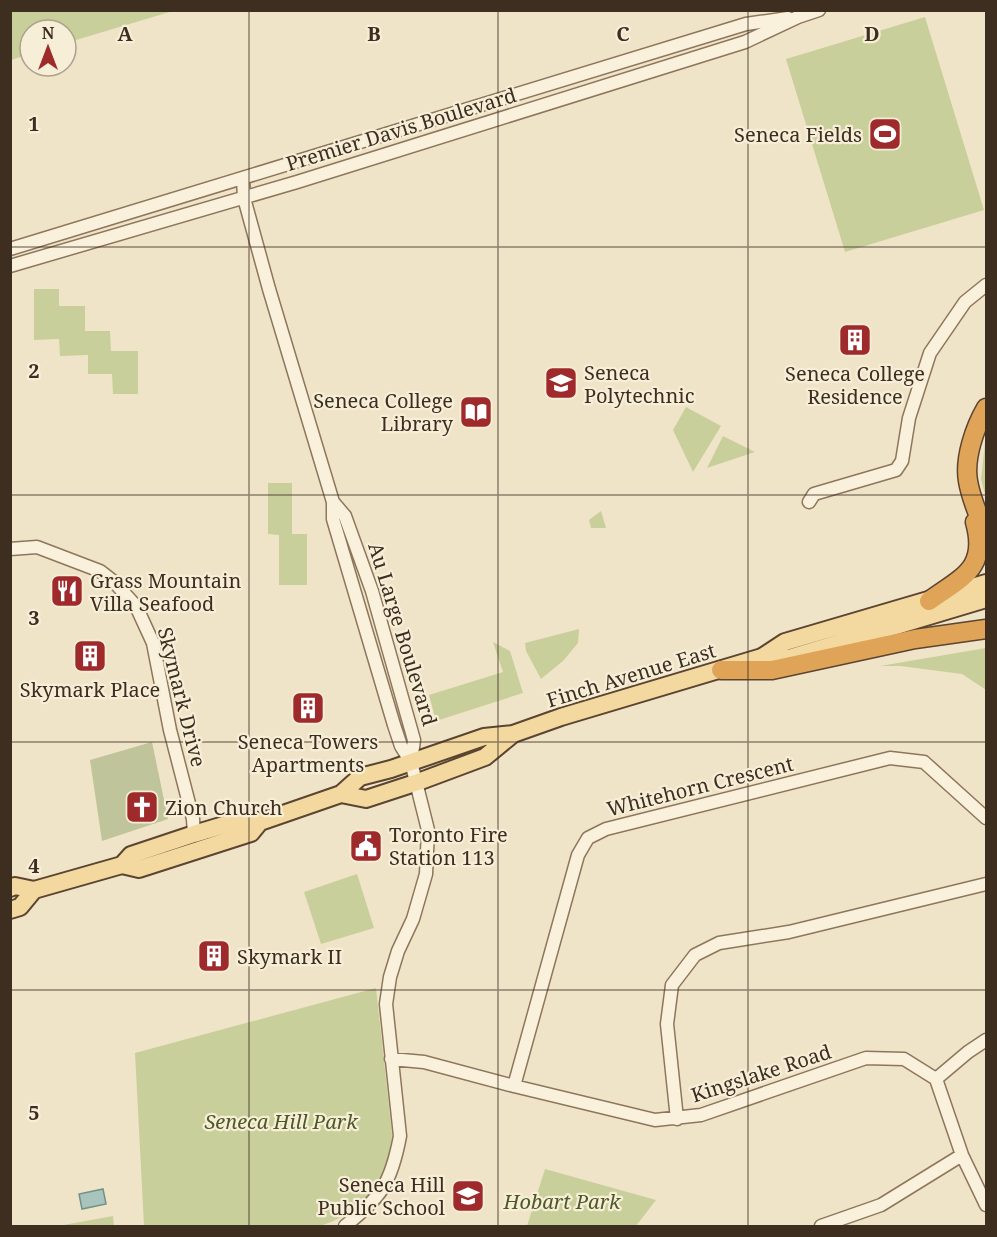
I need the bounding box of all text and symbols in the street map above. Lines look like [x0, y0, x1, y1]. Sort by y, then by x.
north arrow [18, 18, 78, 78]
text: A [117, 20, 133, 47]
text: B [367, 20, 381, 47]
text: C [616, 20, 630, 47]
text: D [864, 20, 880, 47]
text: N [42, 22, 55, 44]
street label: Premier Davis Boulevard [282, 81, 520, 177]
text: 1 [28, 110, 40, 137]
sports icon: Seneca Fields [867, 116, 903, 152]
place label: Seneca Fields [734, 121, 862, 148]
building icon: Seneca College Residence [837, 322, 873, 358]
text: 2 [28, 357, 40, 384]
place label: Seneca Polytechnic [584, 359, 695, 409]
place label: Seneca College Residence [785, 360, 925, 410]
school or university icon: Seneca Polytechnic [543, 365, 579, 401]
place label: Seneca College Library [313, 387, 454, 437]
library icon: Seneca College Library [458, 394, 494, 430]
street label: Au Large Boulevard [362, 539, 444, 729]
place label: Grass Mountain Villa Seafood [90, 567, 241, 617]
restaurant icon: Grass Mountain Villa Seafood [49, 573, 85, 609]
text: 3 [28, 604, 40, 631]
street label: Skymark Drive [152, 624, 212, 770]
street label: Finch Avenue East [543, 636, 719, 714]
building icon: Skymark Place [72, 638, 108, 674]
place label: Skymark Place [20, 676, 160, 703]
building icon: Seneca Towers Apartments [290, 690, 326, 726]
place label: Seneca Towers Apartments [238, 728, 378, 778]
street label: Whitehorn Crescent [604, 750, 796, 822]
church icon: Zion Church [124, 789, 160, 825]
place label: Zion Church [165, 794, 283, 821]
place label: Toronto Fire Station 113 [389, 821, 508, 871]
public building icon: Toronto Fire Station 113 [348, 828, 384, 864]
text: 4 [28, 852, 40, 879]
building icon: Skymark II [196, 938, 232, 974]
place label: Skymark II [237, 943, 342, 970]
street label: Kingslake Road [687, 1038, 835, 1108]
text: 5 [28, 1099, 40, 1126]
park label: Seneca Hill Park [204, 1108, 358, 1135]
place label: Seneca Hill Public School [318, 1171, 445, 1221]
school or university icon: Seneca Hill Public School [450, 1178, 486, 1214]
park label: Hobart Park [503, 1188, 621, 1215]

